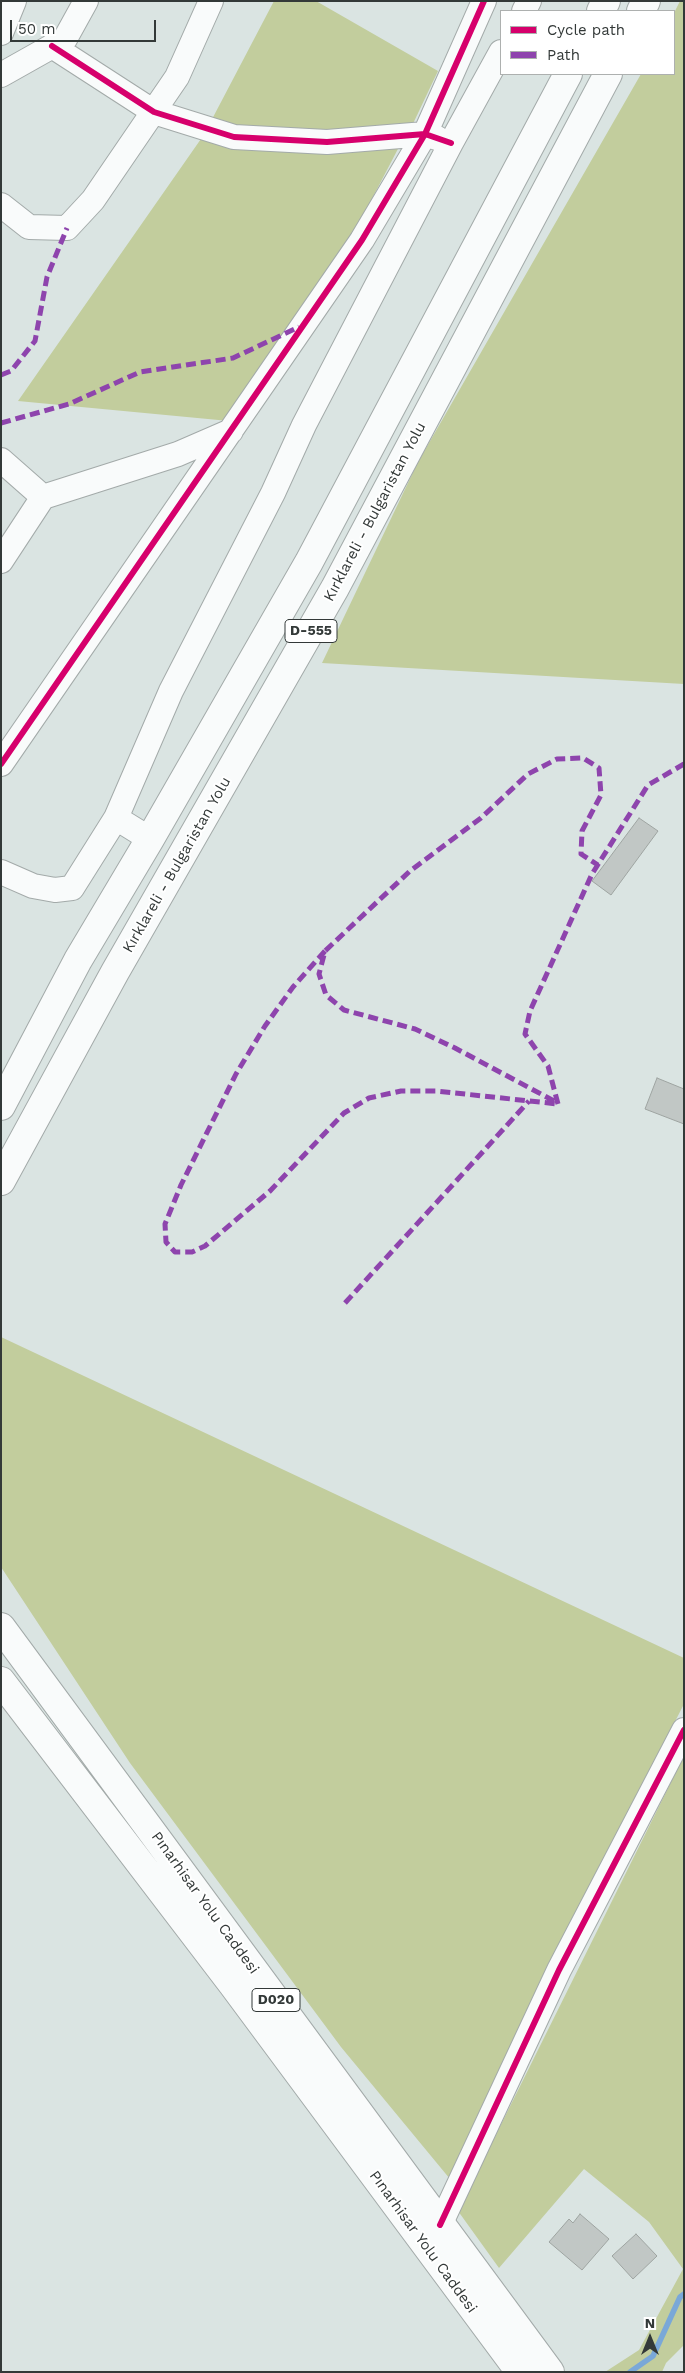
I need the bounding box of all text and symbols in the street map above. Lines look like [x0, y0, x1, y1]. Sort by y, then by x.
scale bar [12, 10, 159, 42]
legend [500, 10, 675, 75]
text: 50 m [18, 20, 55, 38]
text: Cycle path [547, 21, 625, 39]
text: Path [547, 46, 580, 64]
street label: Kırklareli - Bulgaristan Yolu [320, 419, 430, 605]
road number: D-555 [285, 620, 337, 642]
street label: Kırklareli - Bulgaristan Yolu [119, 774, 235, 956]
street label: Pınarhisar Yolu Caddesi [147, 1828, 263, 1978]
road number: D020 [252, 1988, 300, 2012]
street label: Pınarhisar Yolu Caddesi [365, 2167, 481, 2317]
north arrow [625, 2313, 675, 2363]
text: N [645, 2315, 655, 2331]

